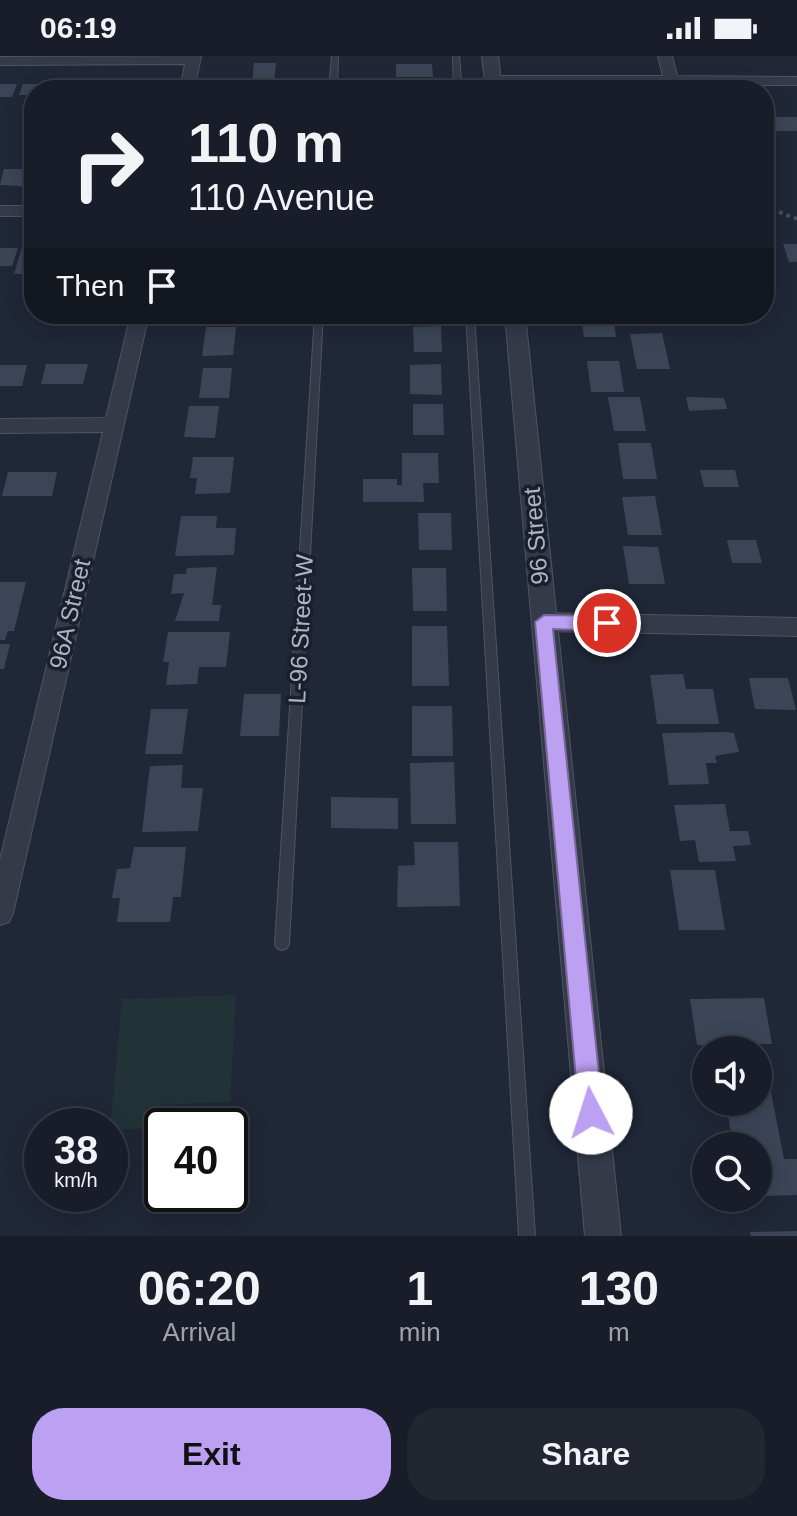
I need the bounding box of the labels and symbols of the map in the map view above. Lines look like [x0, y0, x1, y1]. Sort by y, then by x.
street label: 96 Street [518, 486, 553, 586]
street label: L-96 Street-W [283, 553, 318, 704]
street label: 96A Street [44, 556, 95, 672]
pin [573, 589, 641, 657]
position arrow [549, 1071, 633, 1155]
speed limit sign: 40 [144, 1108, 248, 1212]

